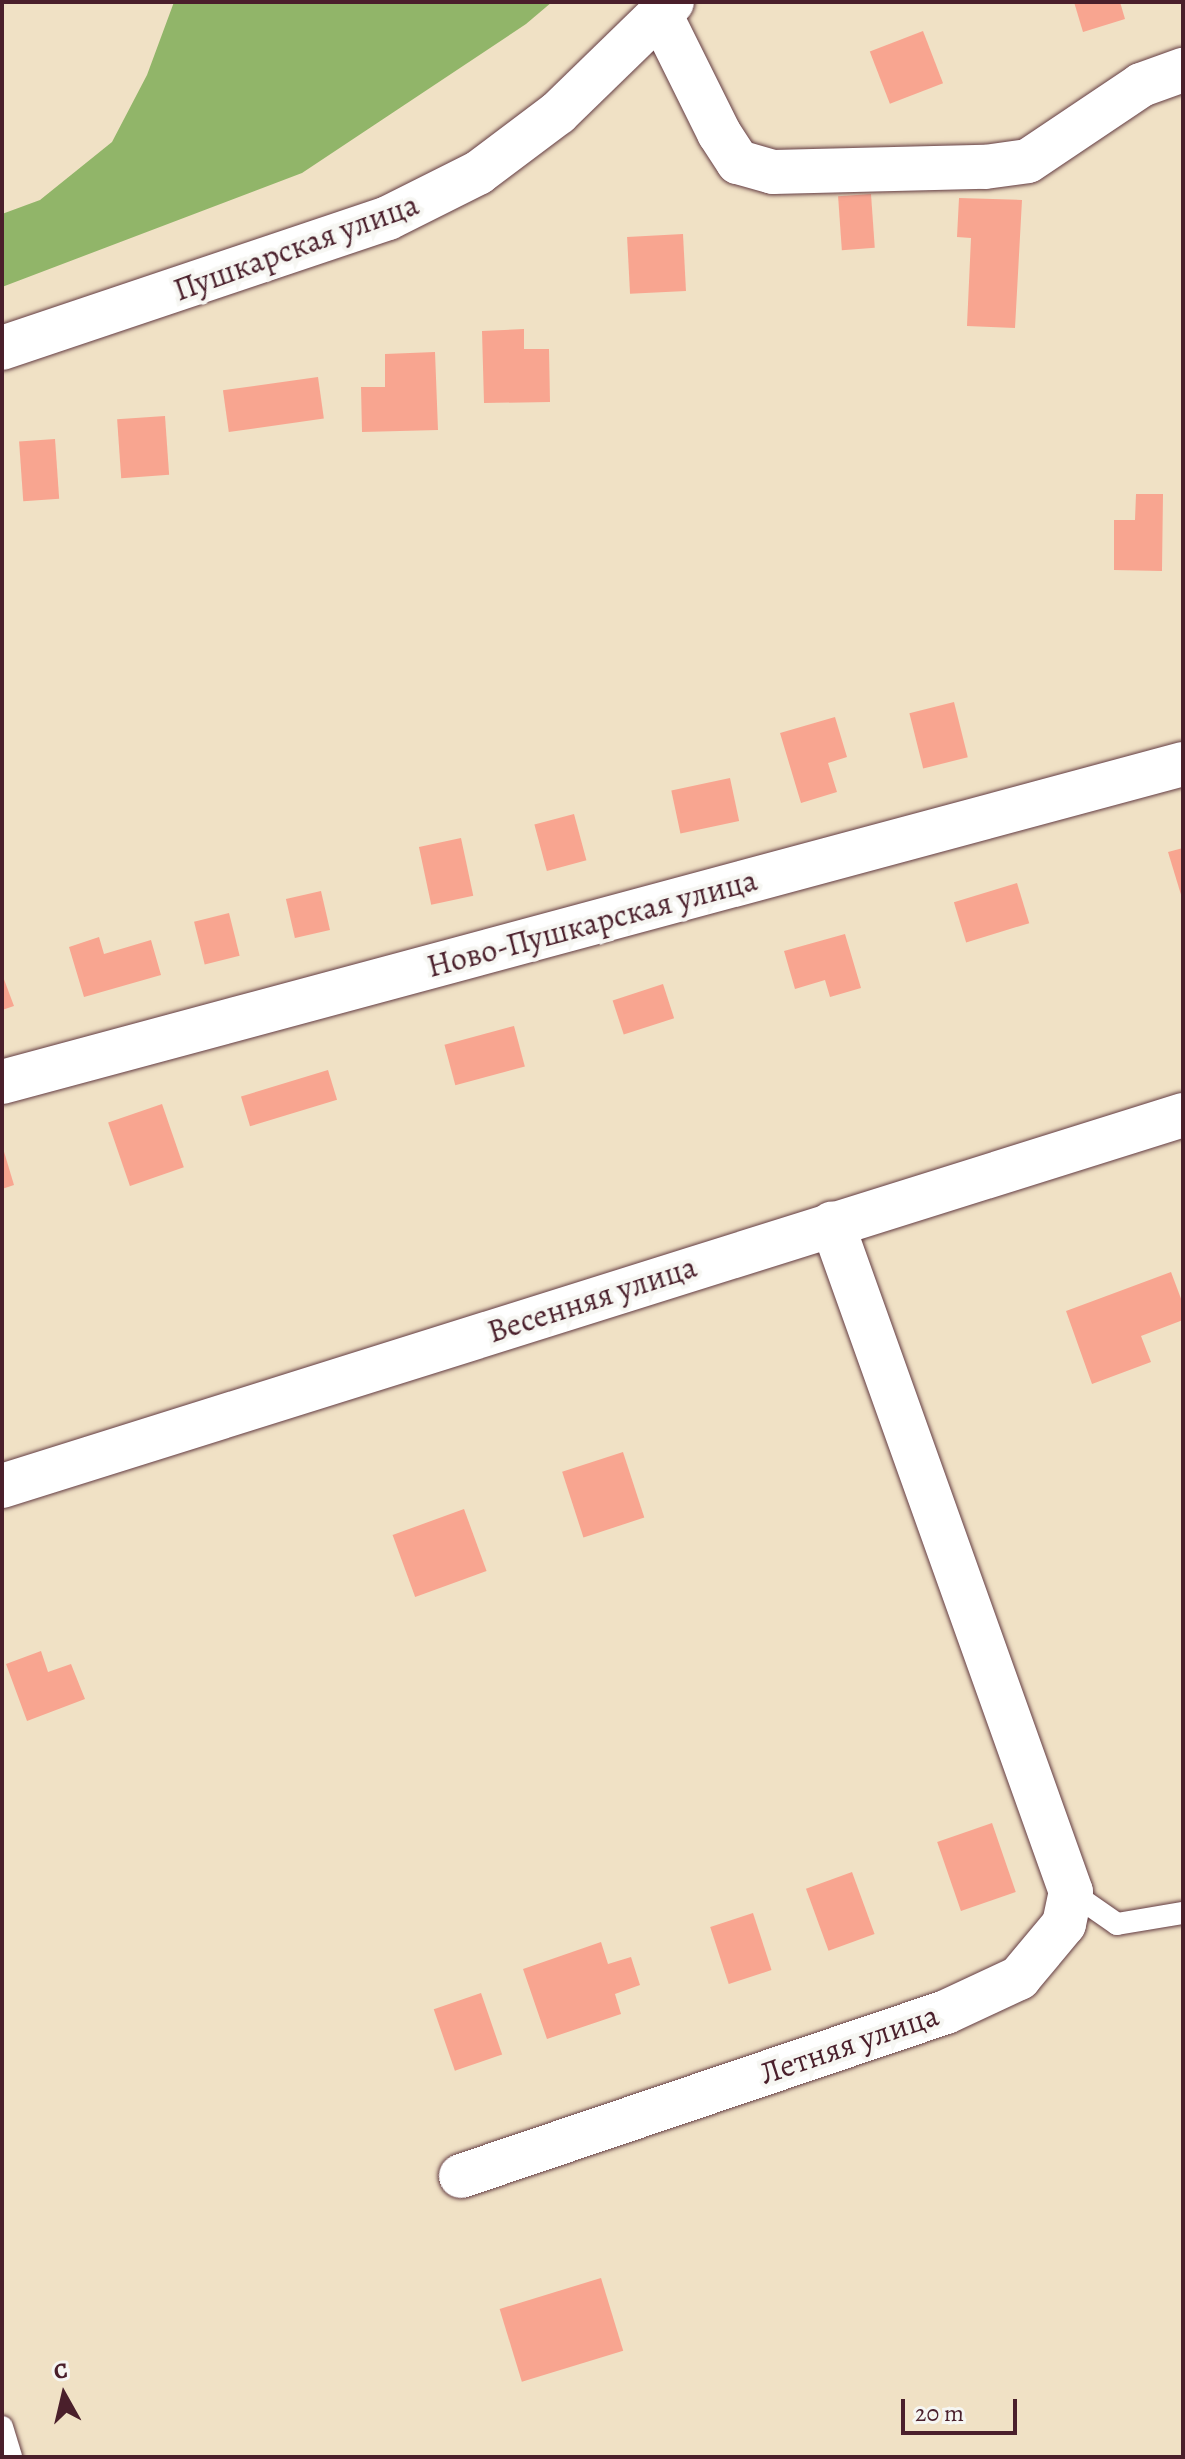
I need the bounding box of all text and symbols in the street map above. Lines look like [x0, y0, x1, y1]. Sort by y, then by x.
street label: Пушкарская улица [168, 185, 424, 309]
street label: Ново-Пушкарская улица [423, 860, 761, 986]
street label: Весенняя улица [483, 1247, 701, 1351]
street label: Летняя улица [755, 1995, 943, 2093]
north arrow [24, 2355, 104, 2435]
text: С [52, 2355, 69, 2387]
scale bar [905, 2383, 1021, 2433]
text: 20 m [915, 2397, 964, 2429]

